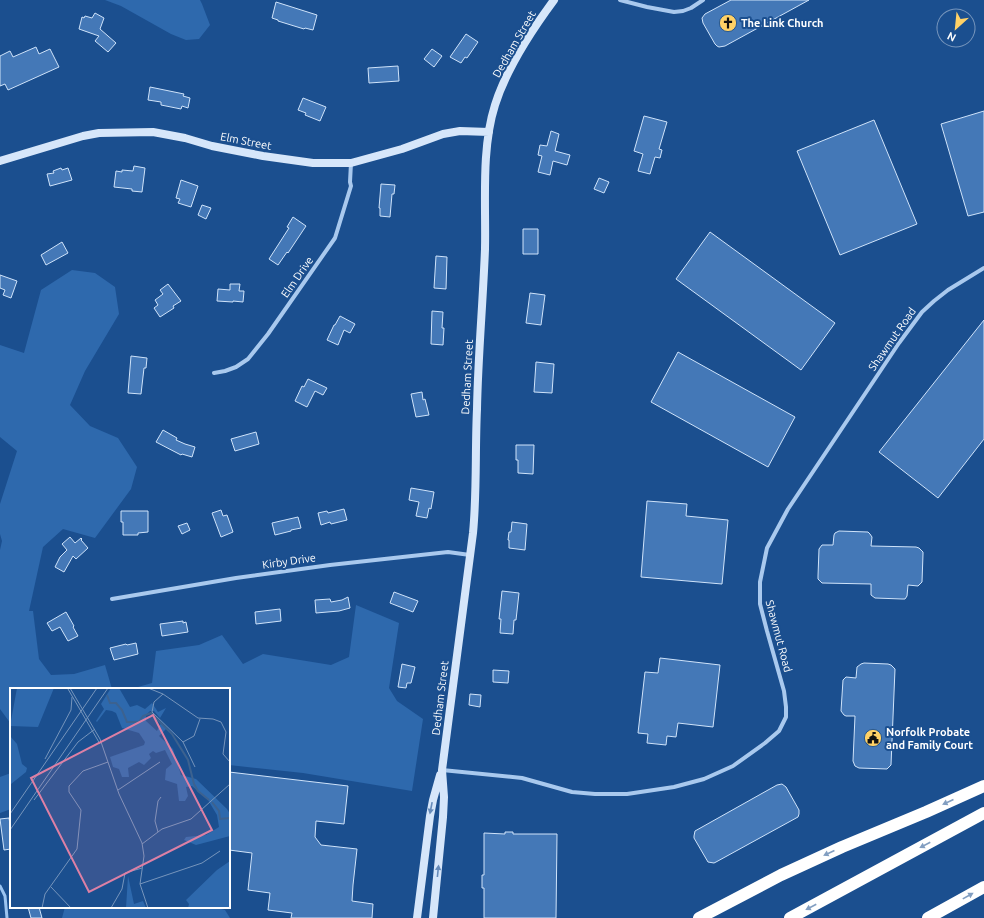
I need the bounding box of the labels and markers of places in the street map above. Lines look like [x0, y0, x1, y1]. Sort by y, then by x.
church icon: The Link Church [718, 13, 738, 33]
place label: The Link Church [741, 17, 823, 29]
place label: Norfolk Probate and Family Court [886, 726, 973, 751]
public building icon: Norfolk Probate and Family Court [863, 728, 883, 748]

